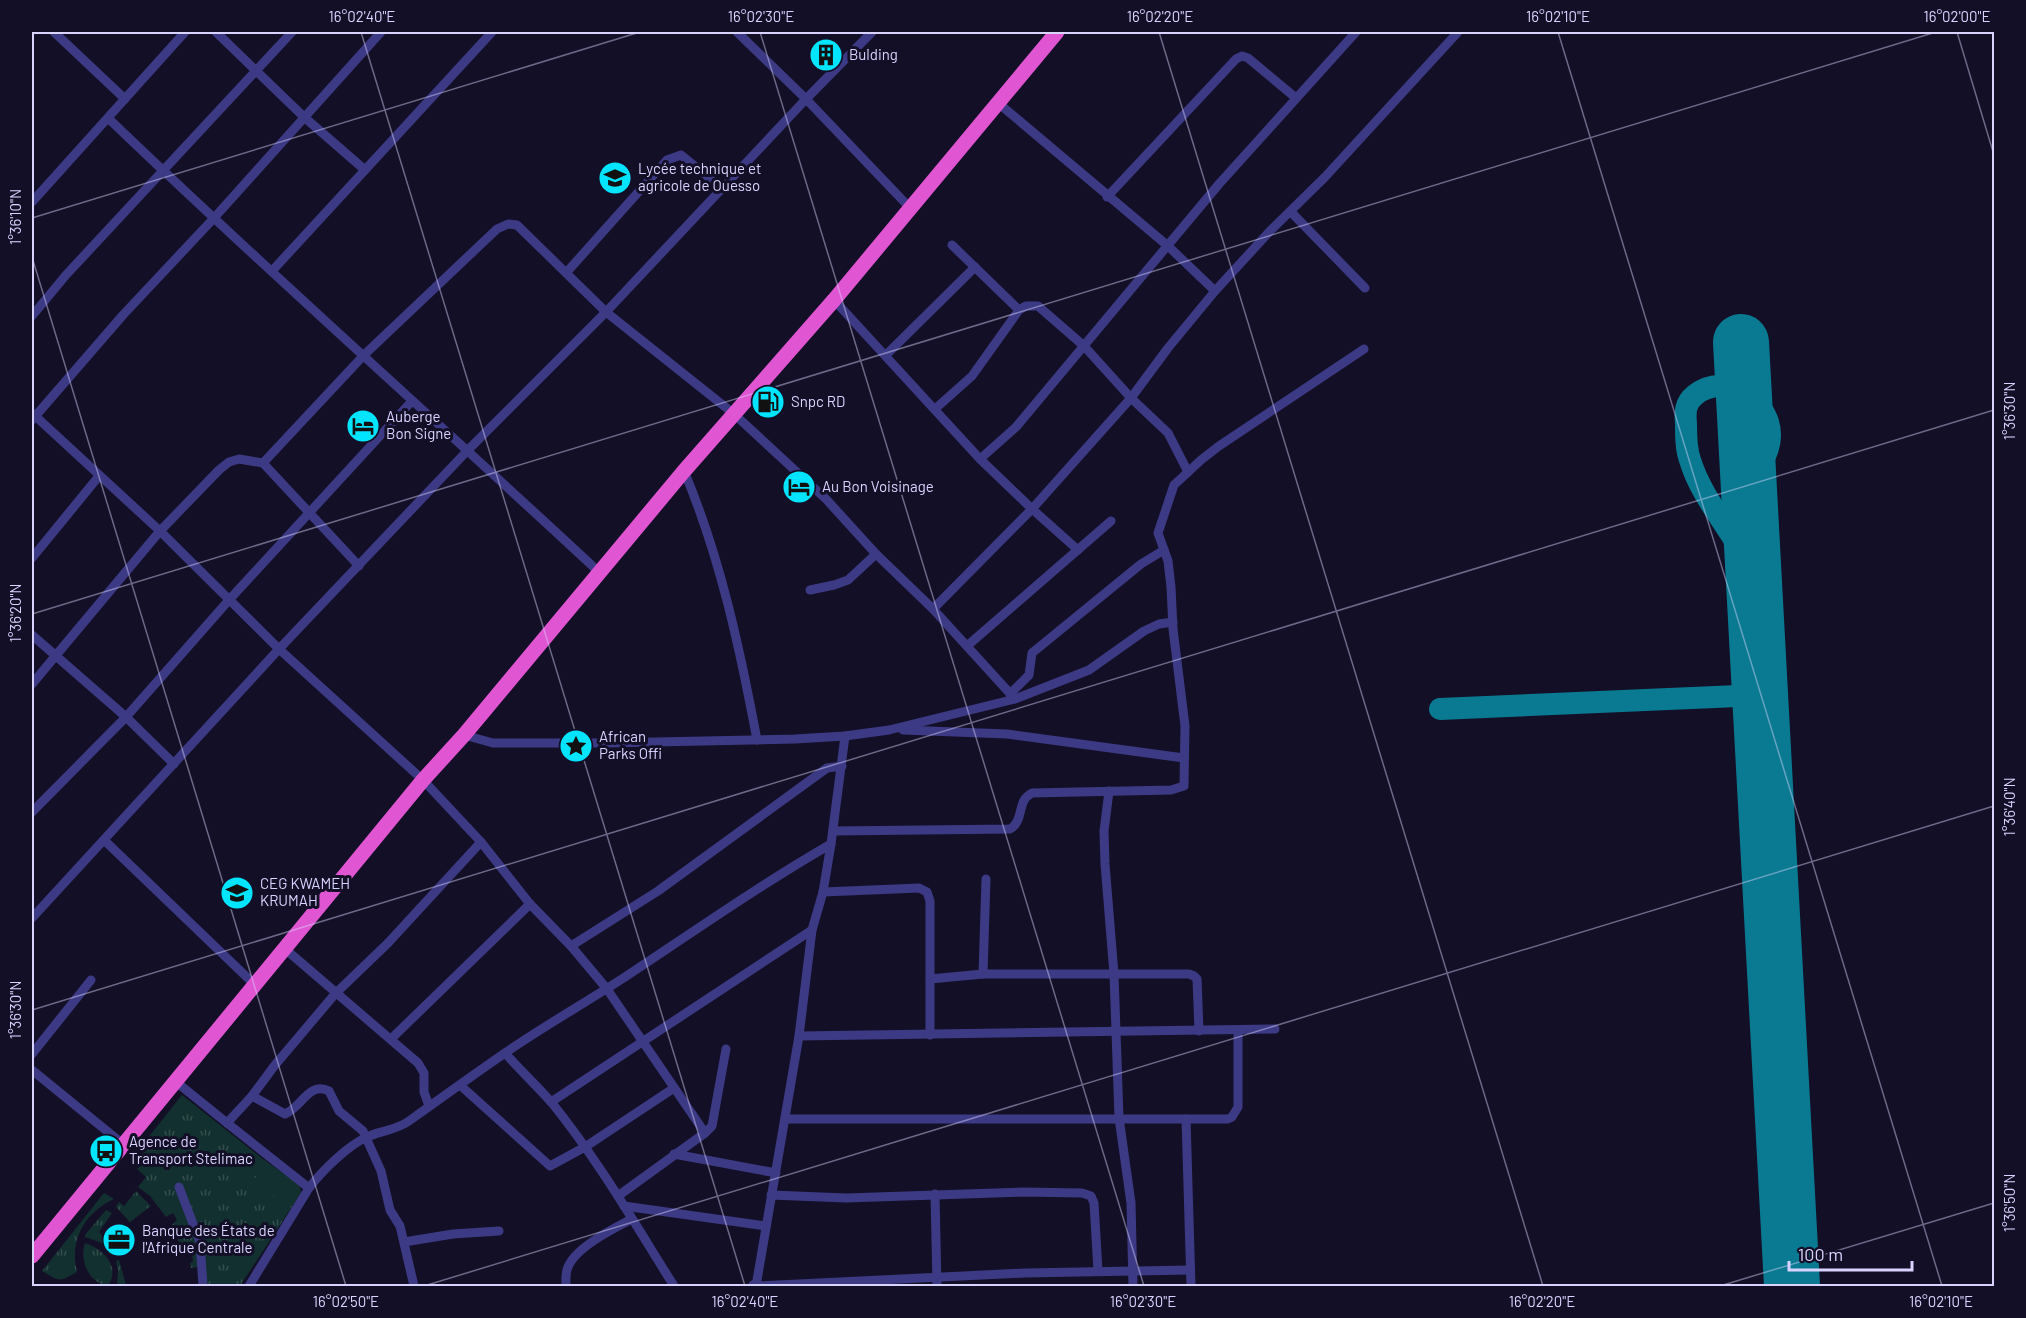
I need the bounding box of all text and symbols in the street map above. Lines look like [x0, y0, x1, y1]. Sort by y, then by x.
text: 16°02'40"E [329, 7, 395, 25]
text: 16°02'30"E [728, 7, 794, 25]
text: 16°02'20"E [1127, 7, 1193, 25]
text: 16°02'10"E [1526, 7, 1590, 25]
text: 16°02'00"E [1923, 7, 1991, 25]
building icon: Bulding [808, 37, 844, 73]
place label: Bulding [849, 45, 898, 63]
place label: Lycée technique et agricole de Ouesso [638, 159, 761, 194]
school or university icon: Lycée technique et agricole de Ouesso [597, 160, 633, 196]
text: 1°36'10"N [6, 189, 24, 245]
text: 1°36'30"N [2000, 382, 2018, 440]
fuel station icon: Snpc RD [750, 384, 786, 420]
place label: Snpc RD [791, 392, 845, 410]
place label: Auberge Bon Signe [386, 407, 451, 442]
hotel icon: Auberge Bon Signe [345, 408, 381, 444]
hotel icon: Au Bon Voisinage [781, 469, 817, 505]
place label: Au Bon Voisinage [822, 477, 934, 495]
text: 1°36'20"N [6, 584, 24, 643]
place label: African Parks Offi [599, 727, 662, 762]
place icon: African Parks Offi [558, 728, 594, 764]
text: 1°36'40"N [2000, 777, 2018, 837]
place label: CEG KWAMEH KRUMAH [260, 874, 350, 909]
school or university icon: CEG KWAMEH KRUMAH [219, 875, 255, 911]
text: 1°36'30"N [6, 981, 24, 1039]
place label: Agence de Transport Stelimac [129, 1132, 253, 1167]
bus stop icon: Agence de Transport Stelimac [88, 1133, 124, 1169]
text: 1°36'50"N [2000, 1174, 2018, 1232]
place label: Banque des États de l'Afrique Centrale [142, 1221, 275, 1256]
office icon: Banque des États de l'Afrique Centrale [101, 1222, 137, 1258]
scale bar [1789, 1234, 1912, 1272]
text: 100 m [1798, 1243, 1843, 1265]
text: 16°02'50"E [313, 1292, 379, 1310]
text: 16°02'40"E [712, 1292, 778, 1310]
text: 16°02'30"E [1110, 1292, 1176, 1310]
text: 16°02'20"E [1509, 1292, 1575, 1310]
text: 16°02'10"E [1909, 1292, 1973, 1310]

